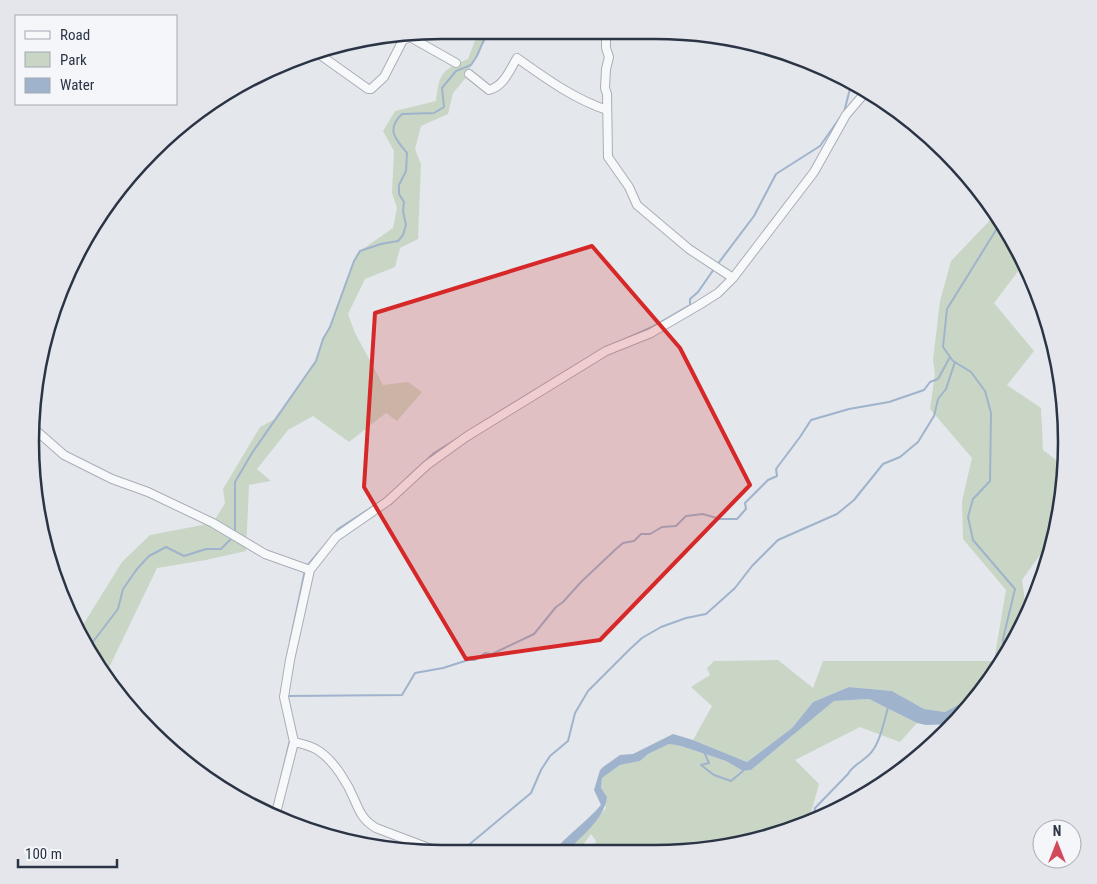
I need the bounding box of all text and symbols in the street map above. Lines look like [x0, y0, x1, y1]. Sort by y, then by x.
legend [15, 15, 178, 105]
text: Road [60, 26, 90, 44]
text: Park [60, 51, 87, 69]
text: Water [60, 76, 95, 94]
north arrow [1032, 819, 1082, 869]
text: N [1053, 823, 1061, 839]
scale bar [18, 836, 116, 868]
text: 100 m [25, 845, 62, 863]

